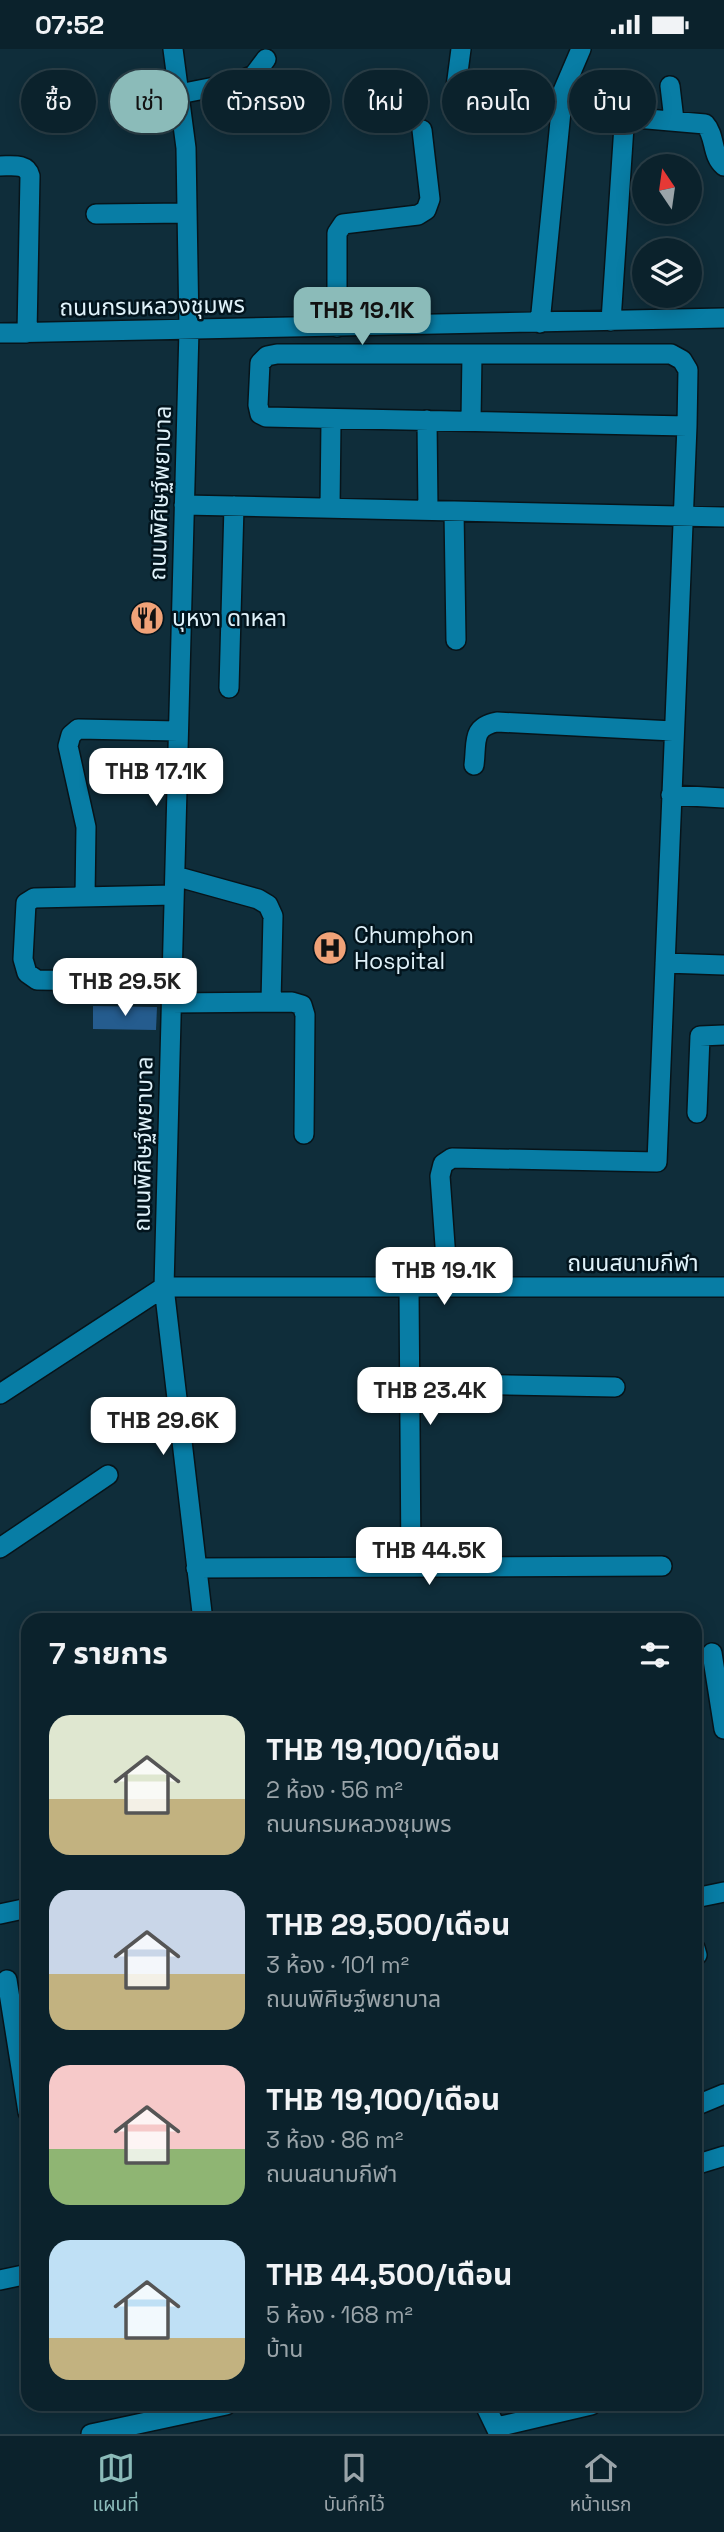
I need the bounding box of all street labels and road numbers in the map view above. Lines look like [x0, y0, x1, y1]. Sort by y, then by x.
street label: ถนนกรมหลวงชุมพร [59, 289, 245, 323]
street label: ถนนพิศิษฐ์พยาบาล [142, 405, 178, 581]
street label: ถนนพิศิษฐ์พยาบาล [126, 1056, 160, 1232]
street label: ถนนสนามกีฬา [567, 1248, 699, 1278]

